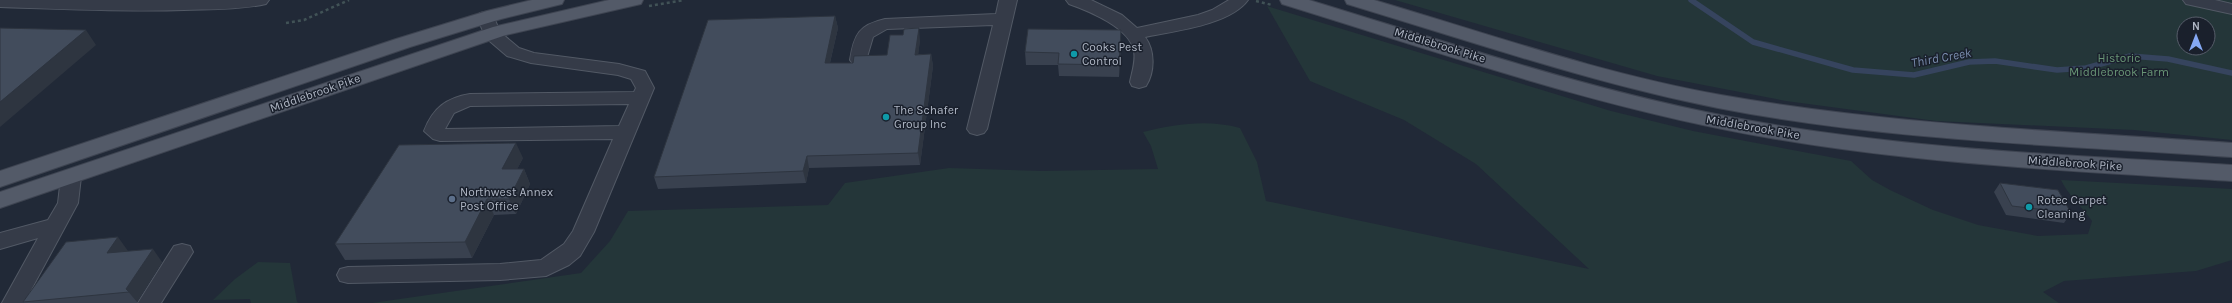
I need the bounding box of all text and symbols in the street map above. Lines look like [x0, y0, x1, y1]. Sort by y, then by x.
north arrow [2176, 16, 2216, 56]
text: N [2192, 20, 2200, 33]
street label: Middlebrook Pike [1393, 24, 1487, 66]
place label: Cooks Pest Control [1082, 40, 1143, 68]
water label: Third Creek [1910, 45, 1973, 70]
marker: Cooks Pest Control [1069, 49, 1079, 59]
park label: Historic Middlebrook Farm [2069, 51, 2169, 79]
street label: Middlebrook Pike [268, 71, 362, 115]
place label: The Schafer Group Inc [894, 103, 959, 131]
marker: The Schafer Group Inc [881, 112, 891, 122]
street label: Middlebrook Pike [1705, 112, 1801, 142]
street label: Middlebrook Pike [2027, 153, 2123, 173]
place label: Northwest Annex Post Office [460, 185, 553, 213]
place label: Rotec Carpet Cleaning [2037, 193, 2107, 221]
marker: Northwest Annex Post Office [447, 194, 457, 204]
marker: Rotec Carpet Cleaning [2024, 202, 2034, 212]

